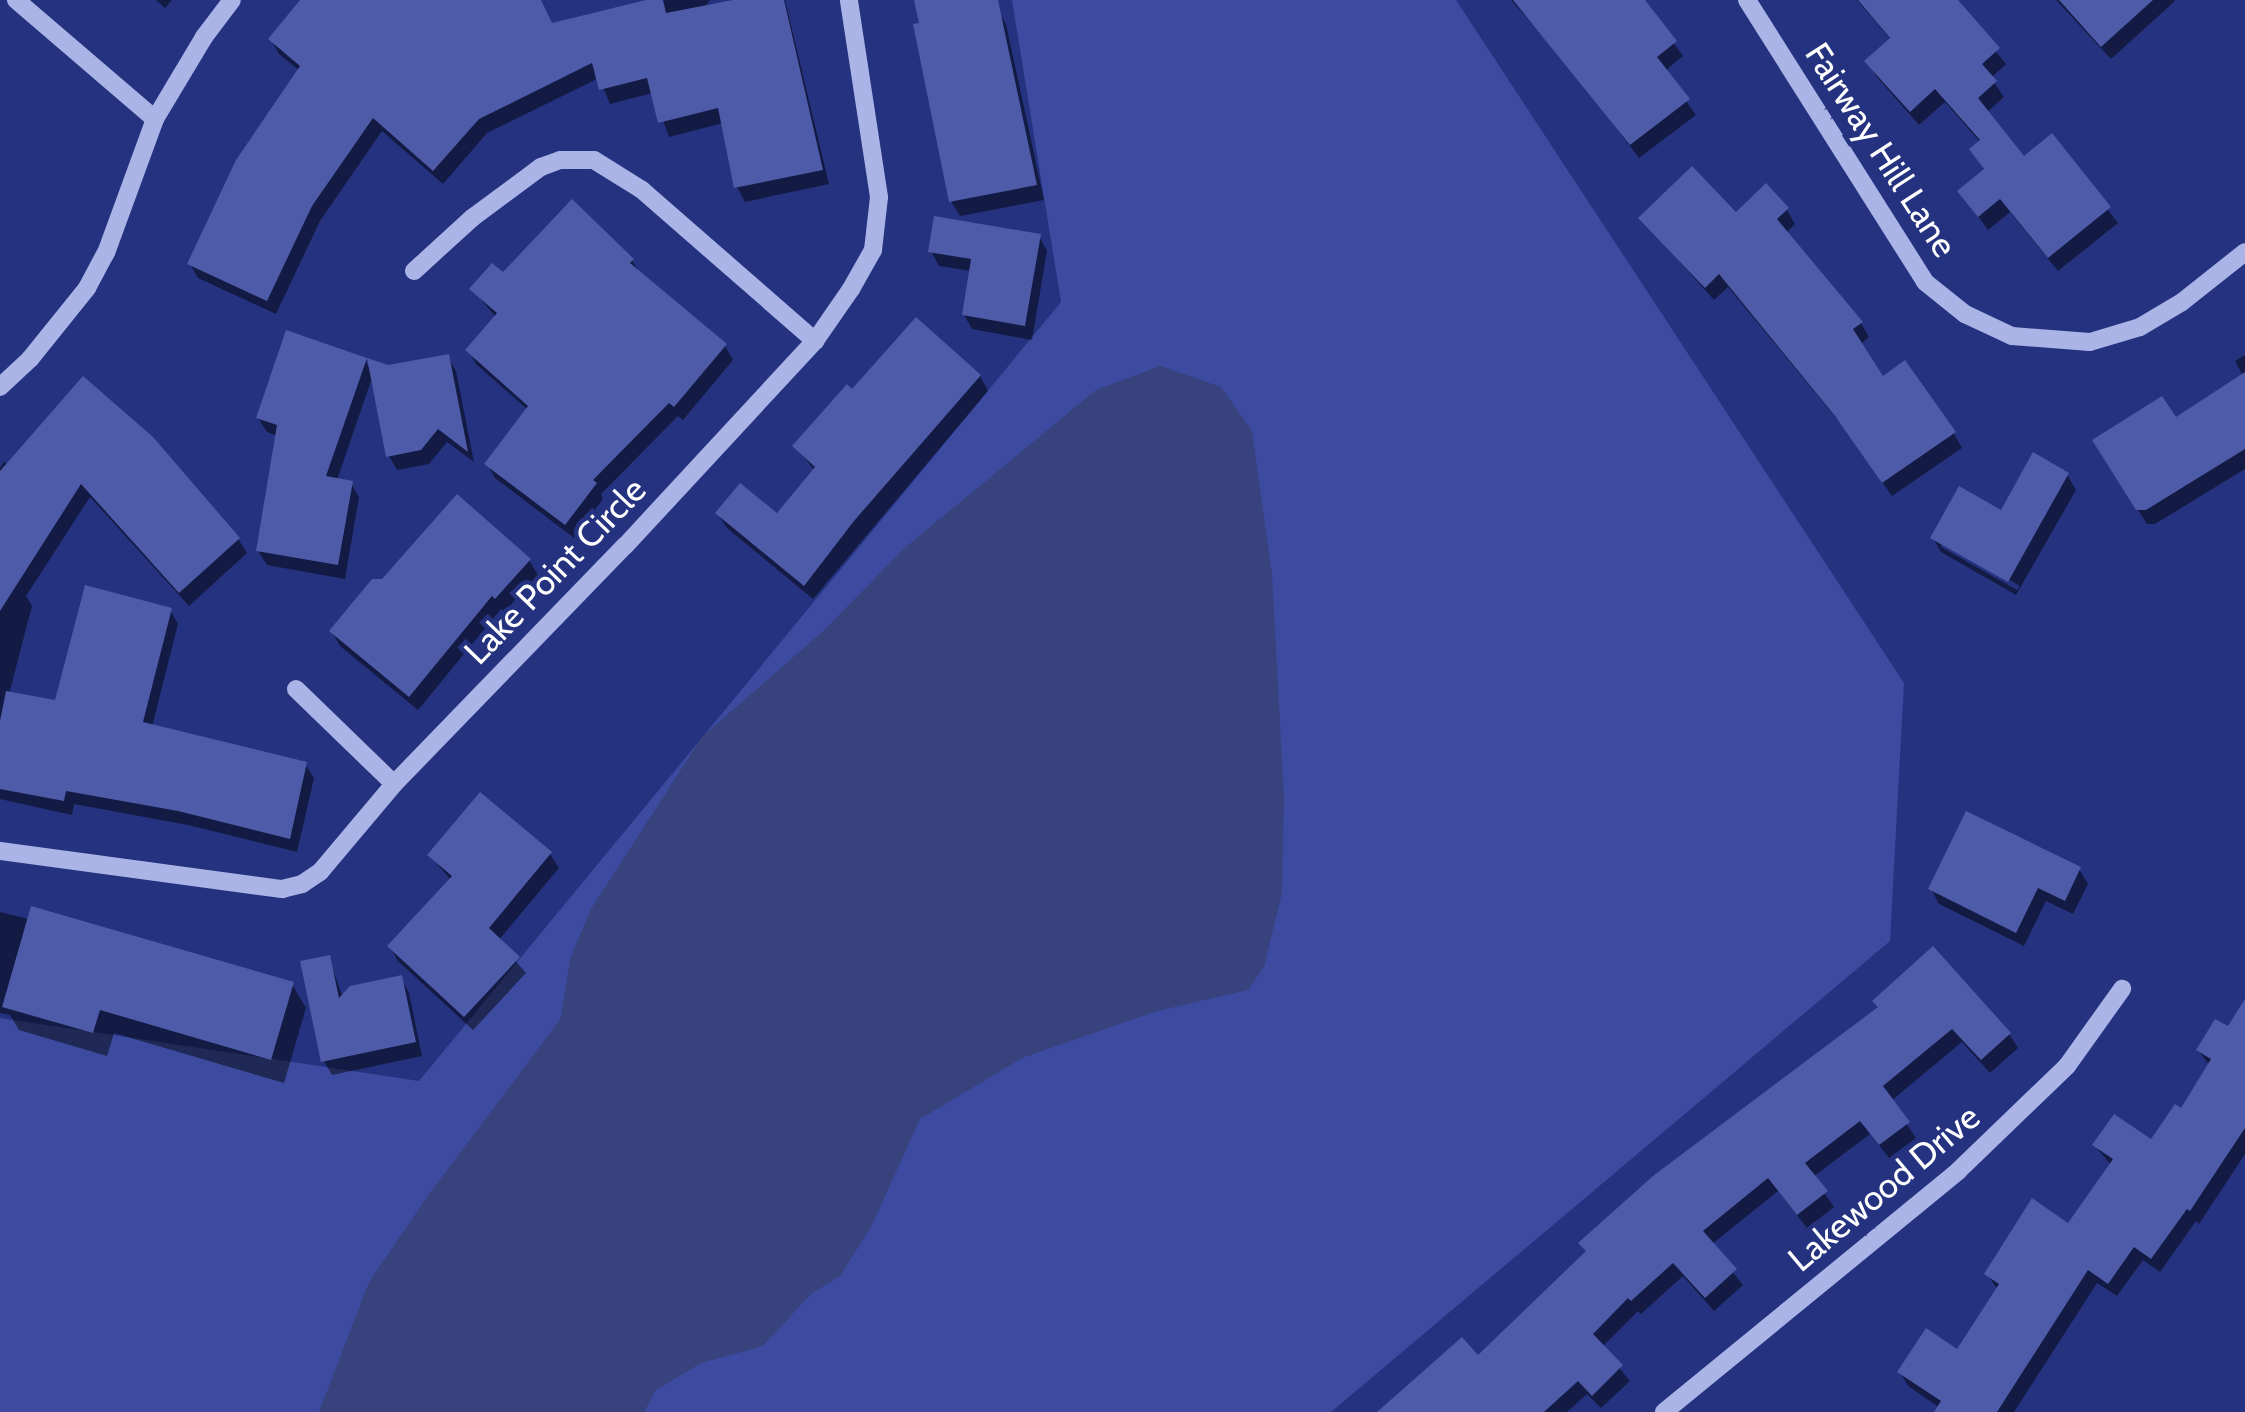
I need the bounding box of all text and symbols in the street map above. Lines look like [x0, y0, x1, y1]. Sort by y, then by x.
street label: Fairway Hill Lane [1796, 35, 1966, 265]
street label: Lake Point Circle [456, 469, 654, 673]
street label: Lakewood Drive [1780, 1096, 1988, 1280]

